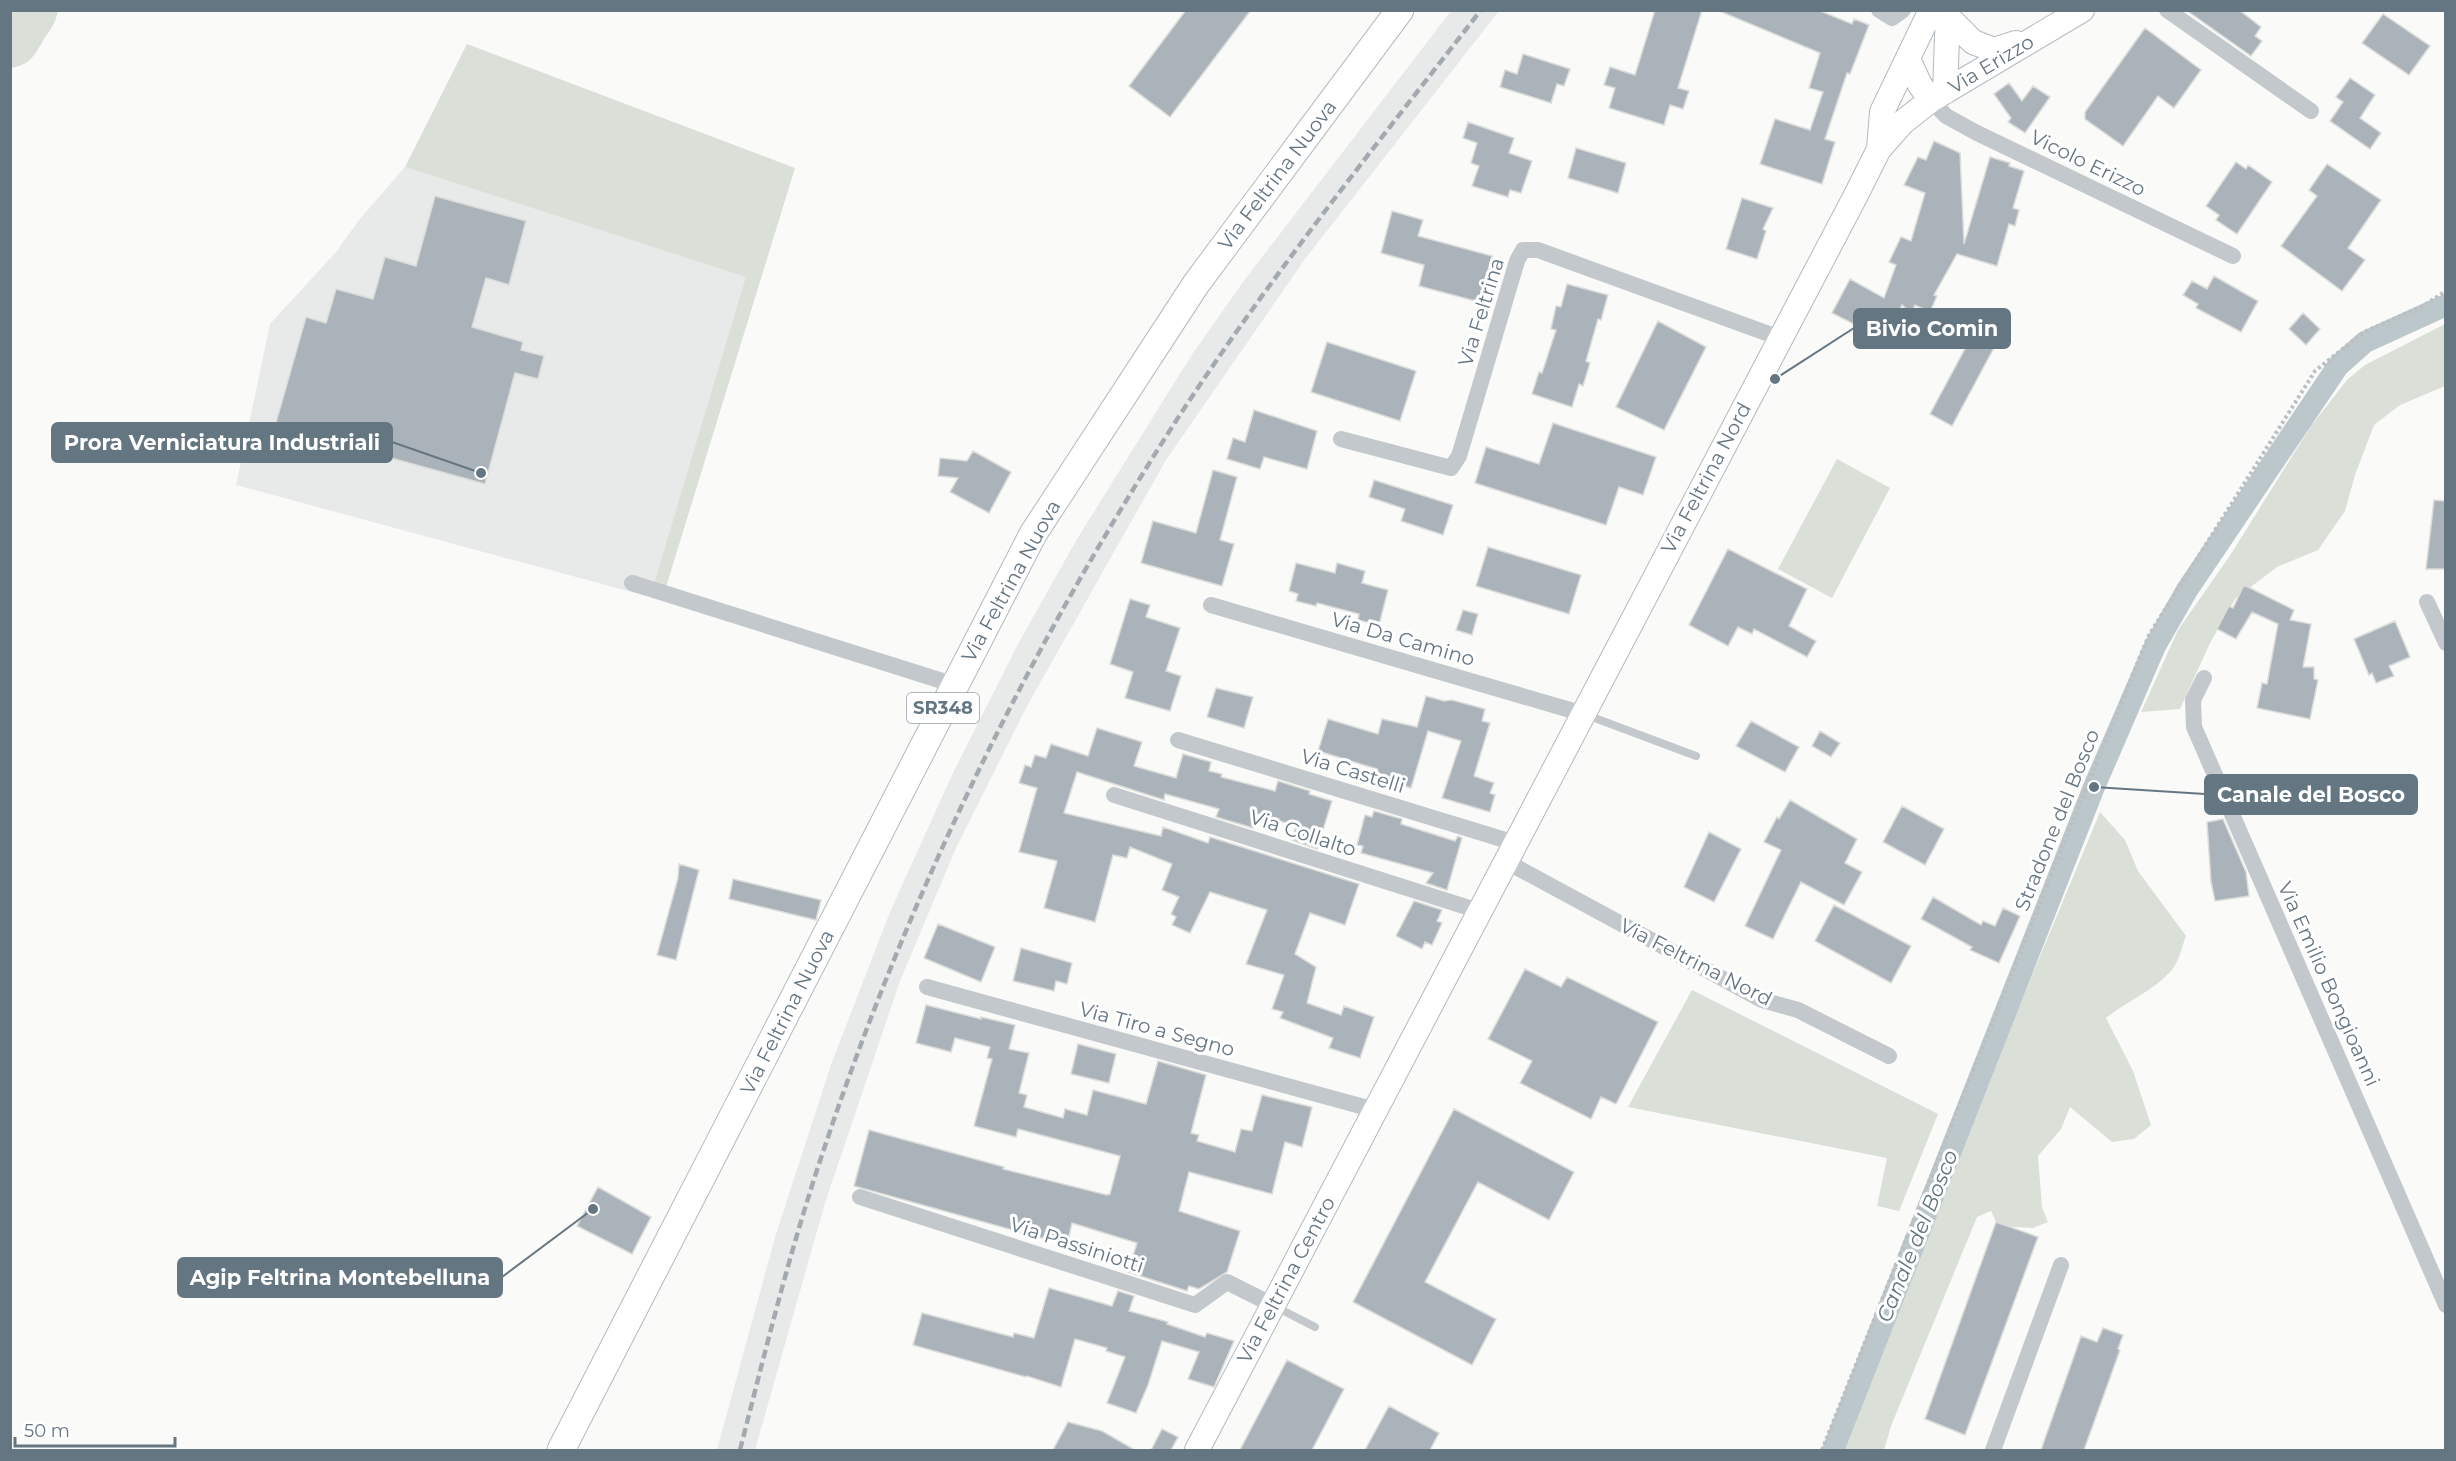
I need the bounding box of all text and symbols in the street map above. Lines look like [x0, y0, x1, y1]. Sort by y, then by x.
street label: Via Erizzo [1944, 29, 2038, 99]
street label: Via Feltrina Nuova [1213, 95, 1341, 255]
street label: Vicolo Erizzo [2026, 125, 2150, 201]
street label: Via Feltrina [1453, 255, 1509, 369]
callout: Bivio Comin [1854, 309, 2010, 348]
text: Bivio Comin [1866, 316, 1998, 341]
street label: Via Feltrina Nord [1656, 398, 1756, 558]
callout: Prora Verniciatura Industriali [52, 423, 392, 462]
text: Prora Verniciatura Industriali [64, 430, 380, 455]
street label: Via Feltrina Nuova [956, 496, 1066, 666]
street label: Via Da Camino [1329, 607, 1477, 671]
road number: SR348 [907, 693, 979, 723]
street label: Stradone del Bosco [2010, 726, 2104, 914]
street label: Via Castelli [1298, 744, 1408, 798]
callout: Canale del Bosco [2205, 775, 2417, 814]
text: Canale del Bosco [2217, 782, 2405, 807]
street label: Via Collalto [1247, 805, 1359, 861]
street label: Via Emilio Bongioanni [2273, 878, 2385, 1090]
street label: Via Feltrina Nord [1616, 913, 1776, 1011]
street label: Via Feltrina Nuova [735, 926, 839, 1098]
street label: Via Tiro a Segno [1077, 997, 1237, 1061]
water label: Canale del Bosco [1871, 1146, 1963, 1326]
street label: Via Feltrina Centro [1232, 1193, 1340, 1367]
street label: Via Passiniotti [1007, 1212, 1147, 1278]
callout: Agip Feltrina Montebelluna [178, 1258, 502, 1297]
text: Agip Feltrina Montebelluna [189, 1265, 490, 1290]
scale bar [15, 1410, 176, 1448]
text: 50 m [24, 1420, 70, 1442]

